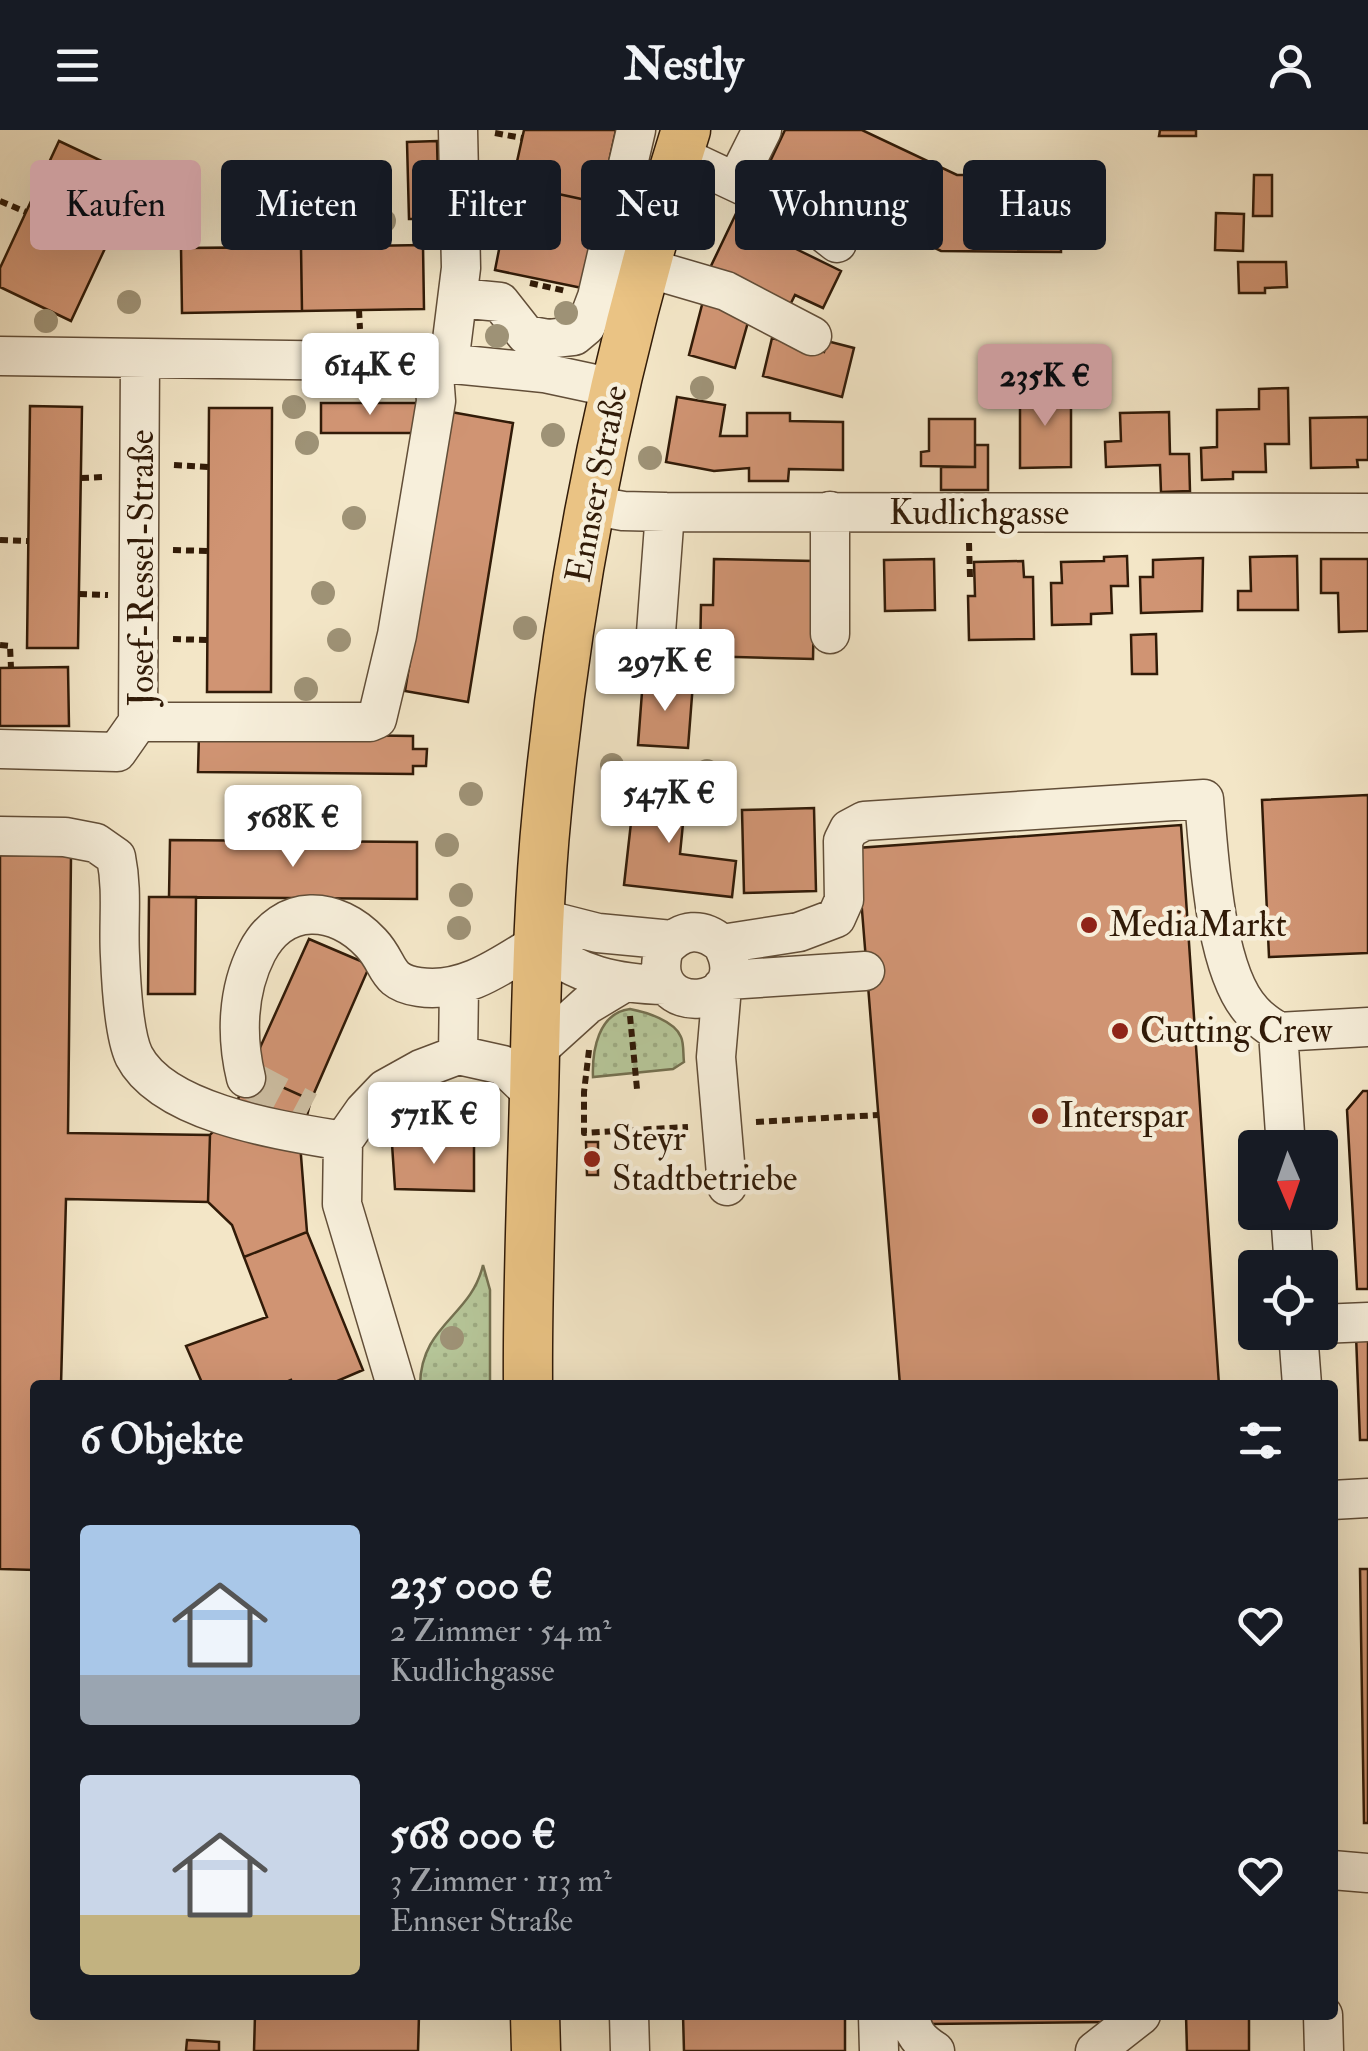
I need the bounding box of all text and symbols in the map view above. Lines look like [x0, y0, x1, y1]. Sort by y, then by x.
text: Nestly [624, 37, 744, 93]
icon: menu [50, 38, 105, 93]
icon: person [1263, 38, 1318, 93]
chip: Kaufen [30, 160, 201, 250]
chip: Mieten [221, 160, 392, 250]
chip: Filter [412, 160, 561, 250]
chip: Neu [581, 160, 715, 250]
chip: Wohnung [735, 160, 943, 250]
chip: Haus [963, 160, 1106, 250]
pin: 614K € [289, 333, 451, 418]
pin: 235K € [964, 344, 1126, 429]
text: 614K € [324, 345, 416, 385]
text: 235K € [1000, 356, 1090, 396]
street label: Ennser Straße [556, 382, 638, 586]
street label: Josef-Ressel-Straße [120, 430, 164, 707]
street label: Kudlichgasse [889, 491, 1069, 535]
pin: 297K € [584, 629, 746, 714]
text: 297K € [617, 641, 713, 681]
pin: 547K € [588, 761, 750, 846]
text: 547K € [623, 773, 715, 813]
pin: 568K € [212, 785, 374, 870]
text: 568K € [247, 797, 339, 837]
place label: MediaMarkt [1109, 903, 1287, 947]
marker: MediaMarkt [1078, 914, 1100, 936]
place label: Cutting Crew [1140, 1009, 1333, 1053]
marker: Cutting Crew [1109, 1020, 1131, 1042]
pin: 571K € [353, 1082, 515, 1167]
text: 571K € [390, 1094, 478, 1134]
place label: Interspar [1060, 1094, 1188, 1138]
marker: Interspar [1029, 1105, 1051, 1127]
place label: Steyr Stadtbetriebe [612, 1117, 797, 1201]
north arrow [1238, 1130, 1338, 1230]
map controls [1238, 1130, 1338, 1350]
marker: Steyr Stadtbetriebe [581, 1148, 603, 1170]
button: locate [1238, 1250, 1338, 1350]
icon: filters [1233, 1413, 1288, 1468]
text: 6 Objekte [80, 1414, 243, 1466]
text: 235 000 € [390, 1559, 553, 1611]
icon: home [160, 1565, 280, 1685]
icon: heart [1233, 1598, 1288, 1653]
text: 2 Zimmer · 54 m² [390, 1611, 611, 1651]
text: Kudlichgasse [390, 1651, 555, 1691]
text: 568 000 € [390, 1809, 556, 1861]
icon: home [160, 1815, 280, 1935]
icon: heart [1233, 1848, 1288, 1903]
text: 3 Zimmer · 113 m² [390, 1861, 612, 1901]
text: Ennser Straße [390, 1901, 573, 1941]

